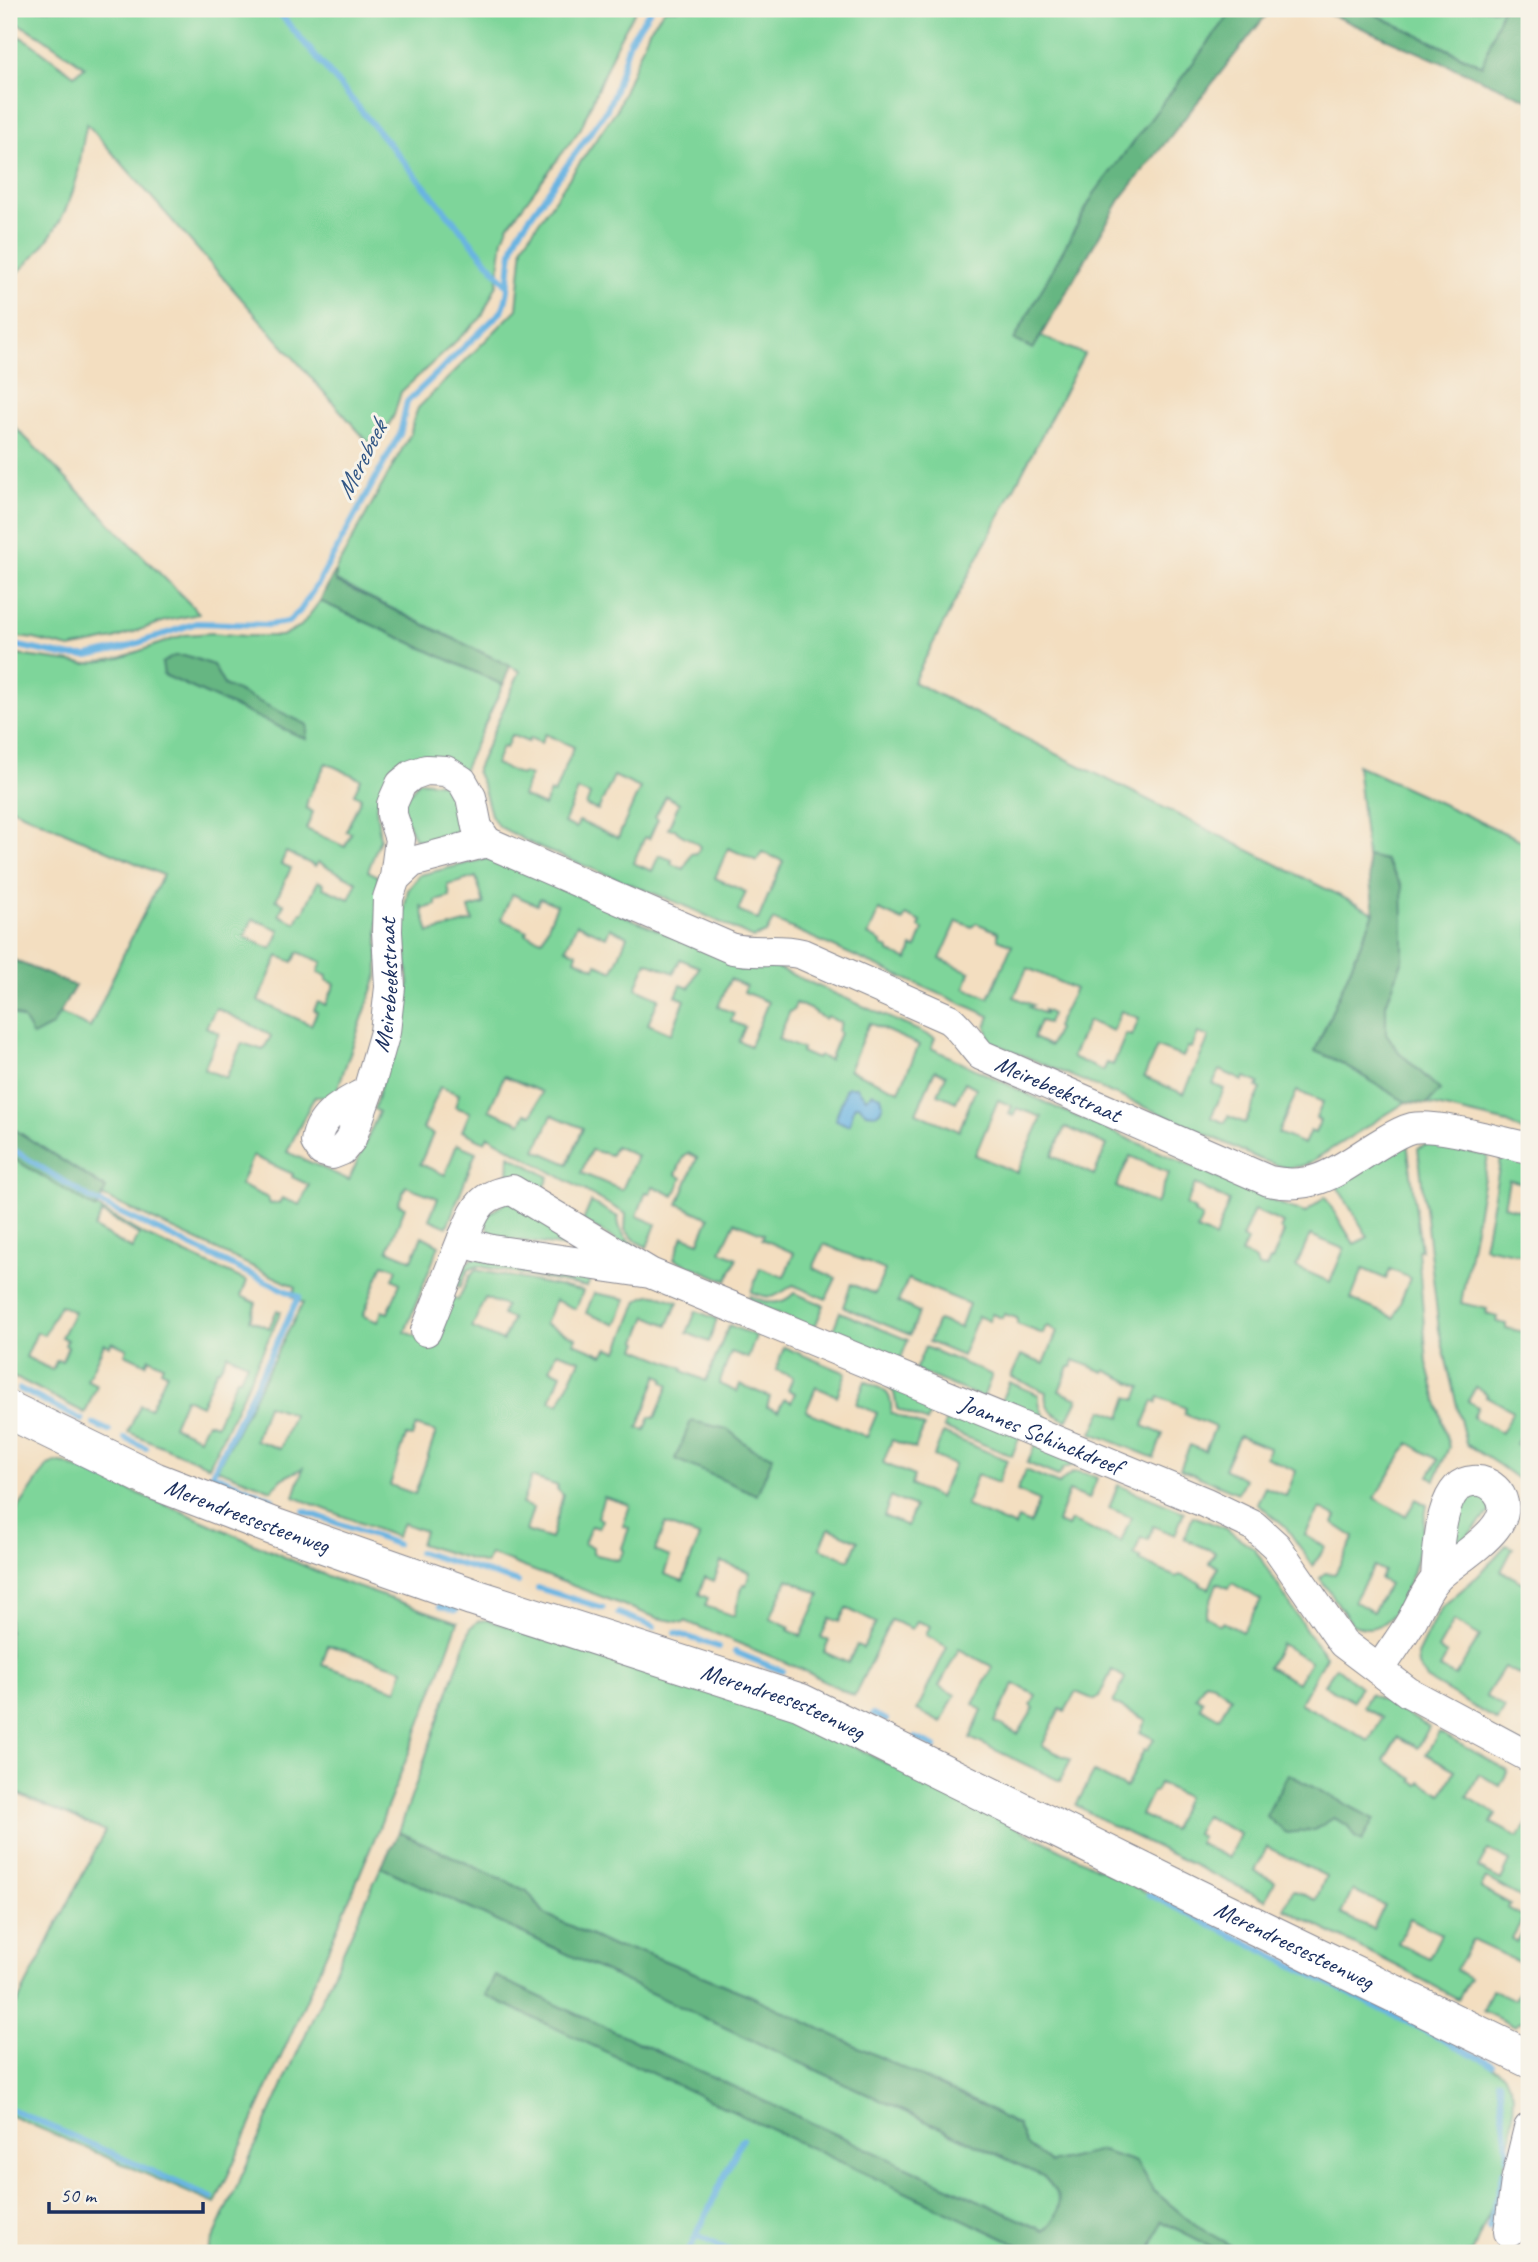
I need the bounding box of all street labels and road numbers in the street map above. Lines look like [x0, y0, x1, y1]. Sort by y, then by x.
street label: Meirebeekstraat [365, 916, 405, 1055]
street label: Meirebeekstraat [991, 1048, 1127, 1130]
street label: Joannes Schinckdreef [955, 1387, 1131, 1483]
street label: Merendreesesteenweg [161, 1471, 335, 1561]
street label: Merendreesesteenweg [697, 1656, 871, 1747]
street label: Merendreesesteenweg [1210, 1894, 1380, 1997]

